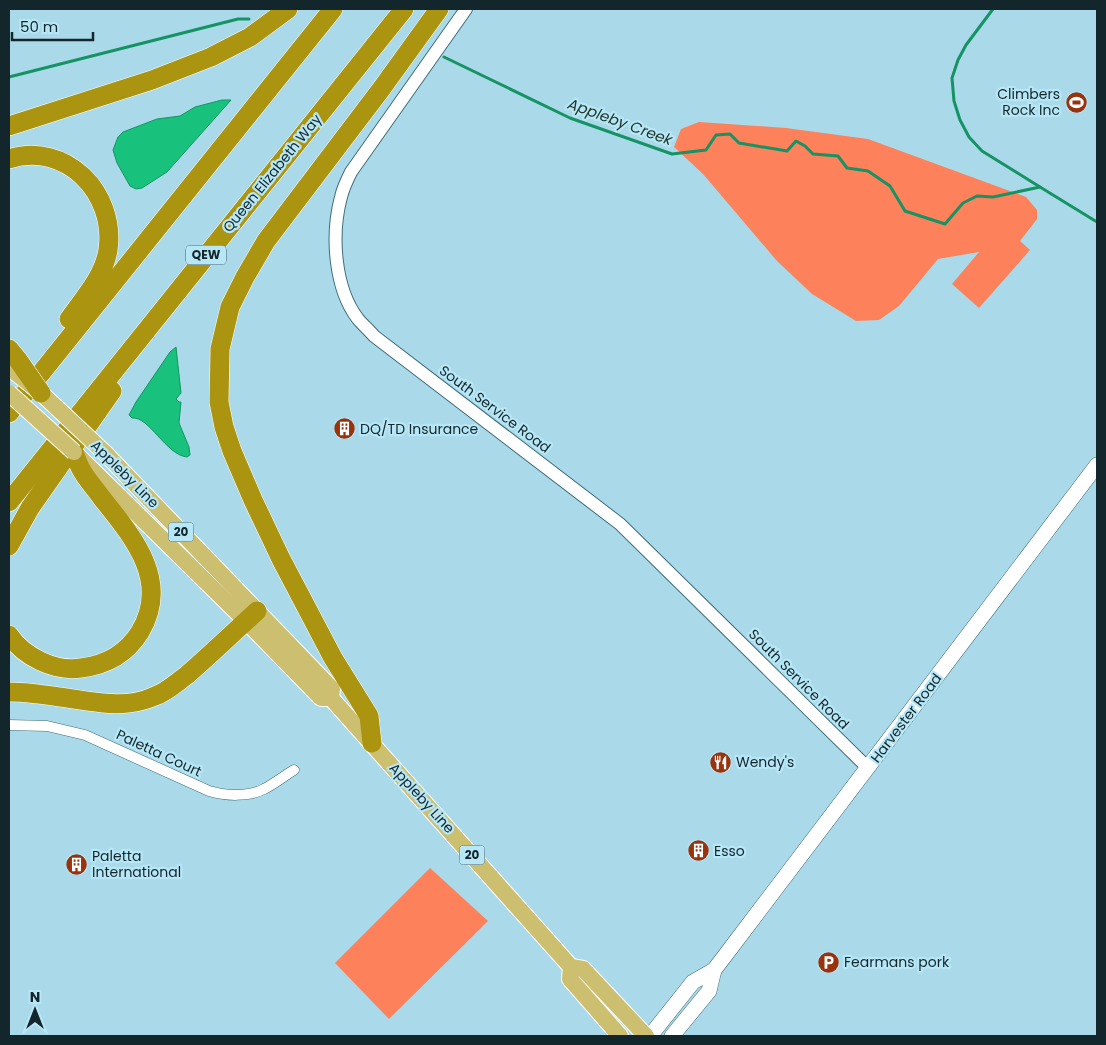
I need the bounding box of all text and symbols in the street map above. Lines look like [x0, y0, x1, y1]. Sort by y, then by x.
scale bar [12, 10, 94, 42]
text: 50 m [20, 16, 58, 37]
place label: Climbers Rock Inc [997, 84, 1060, 120]
sports icon: Climbers Rock Inc [1064, 90, 1088, 114]
water label: Appleby Creek [564, 93, 677, 151]
street label: Queen Elizabeth Way [218, 110, 326, 236]
road number: QEW [186, 246, 226, 264]
street label: South Service Road [435, 360, 555, 458]
building icon: DQ/TD Insurance [332, 417, 356, 441]
place label: DQ/TD Insurance [360, 419, 479, 439]
street label: Appleby Line [87, 436, 164, 513]
road number: 20 [168, 522, 194, 542]
street label: South Service Road [744, 624, 854, 734]
street label: Harvester Road [866, 669, 946, 767]
street label: Paletta Court [113, 724, 205, 782]
restaurant icon: Wendy's [708, 750, 732, 774]
place label: Wendy's [736, 752, 794, 772]
street label: Appleby Line [385, 758, 459, 838]
building icon: Esso [686, 839, 710, 863]
place label: Esso [714, 841, 745, 861]
place label: Paletta International [92, 846, 181, 882]
road number: 20 [460, 846, 484, 864]
building icon: Paletta International [64, 852, 88, 876]
parking icon: Fearmans pork [816, 950, 840, 974]
place label: Fearmans pork [844, 952, 950, 972]
north arrow [10, 985, 60, 1035]
text: N [30, 987, 40, 1007]

